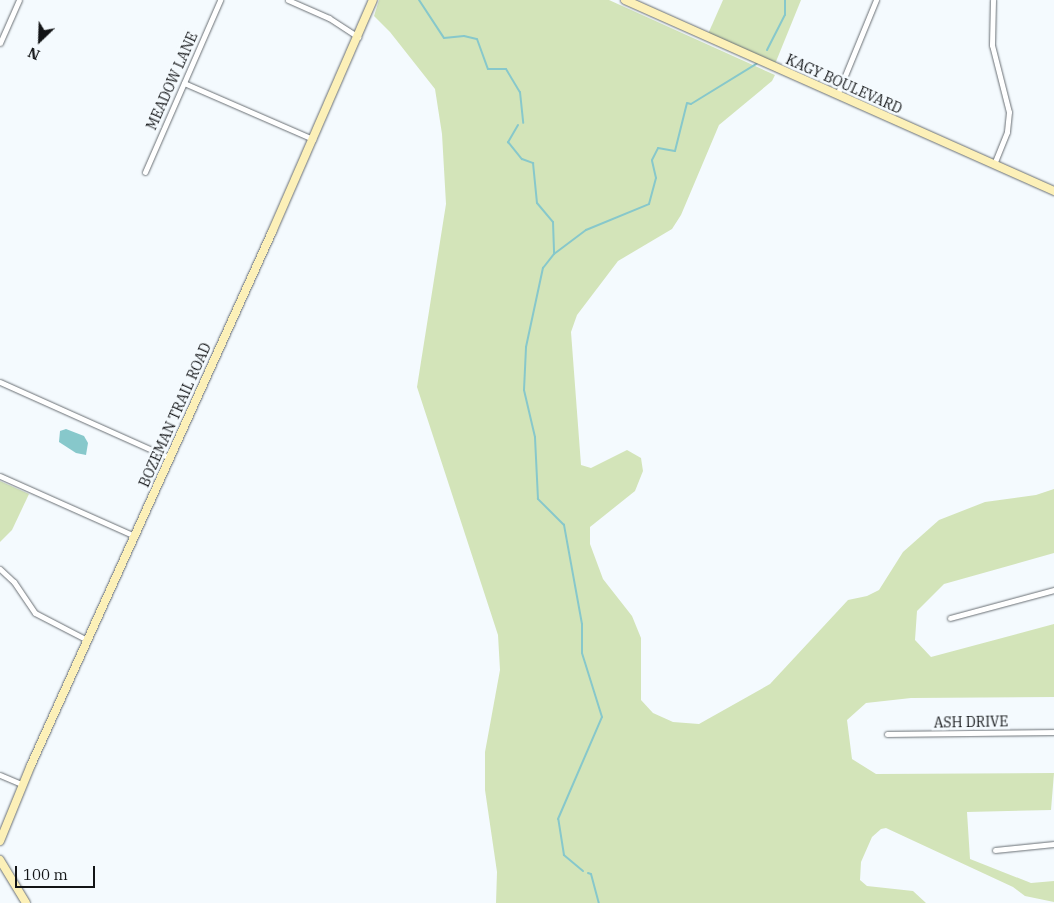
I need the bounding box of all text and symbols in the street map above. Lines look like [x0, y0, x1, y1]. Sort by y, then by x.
north arrow [15, 15, 65, 65]
street label: MEADOW LANE [143, 29, 201, 133]
text: N [25, 43, 43, 64]
street label: KAGY BOULEVARD [783, 51, 905, 117]
street label: BOZEMAN TRAIL ROAD [136, 340, 214, 490]
street label: ASH DRIVE [934, 713, 1008, 731]
scale bar [18, 856, 98, 888]
text: 100 m [23, 865, 68, 884]

